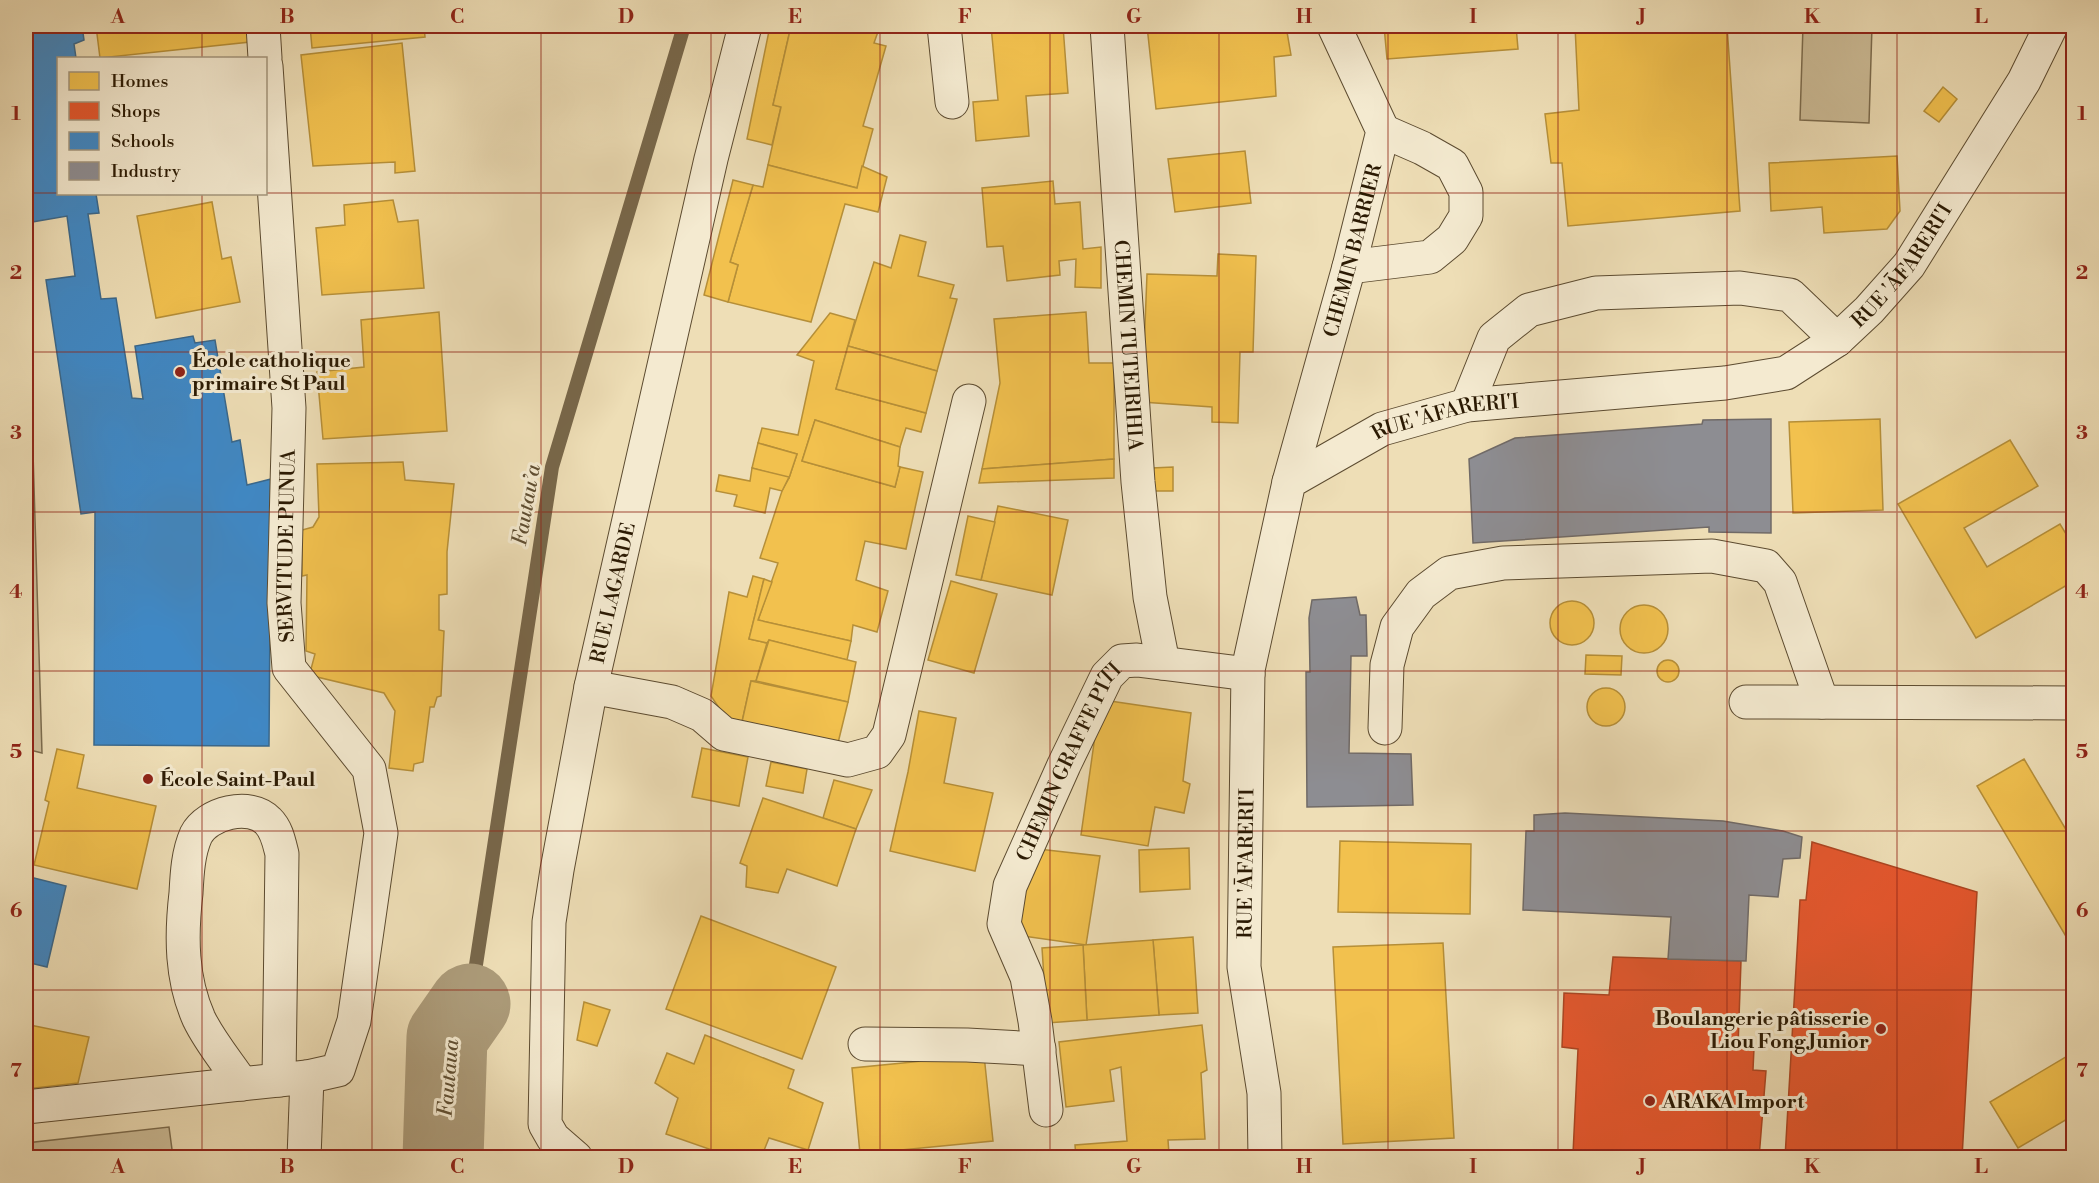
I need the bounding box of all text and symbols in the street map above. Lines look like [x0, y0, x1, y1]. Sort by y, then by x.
text: A [110, 5, 126, 30]
text: B [279, 5, 295, 30]
text: C [450, 5, 464, 30]
text: D [618, 5, 634, 30]
text: E [788, 5, 802, 30]
text: F [958, 5, 972, 30]
text: G [1126, 5, 1142, 30]
text: H [1296, 5, 1313, 30]
text: I [1469, 5, 1477, 30]
text: J [1635, 5, 1646, 30]
text: K [1804, 5, 1821, 30]
text: L [1974, 5, 1988, 30]
legend [57, 57, 267, 195]
text: Homes [111, 70, 168, 93]
text: Shops [111, 100, 161, 123]
text: 1 [11, 102, 21, 127]
text: 1 [2077, 102, 2087, 127]
text: Schools [111, 130, 175, 153]
text: Industry [111, 160, 181, 183]
street label: CHEMIN BARRIER [1319, 160, 1389, 340]
street label: RUE 'ĀFARERI'I [1847, 199, 1958, 334]
street label: CHEMIN TUTEIRIHIA [1108, 239, 1147, 453]
text: 2 [10, 261, 22, 286]
text: 2 [2076, 261, 2088, 286]
place label: École catholique primaire St Paul [192, 348, 351, 397]
marker: École catholique primaire St Paul [173, 365, 187, 379]
street label: RUE 'ĀFARERI'I [1367, 390, 1520, 446]
text: 3 [10, 421, 22, 446]
text: 3 [2076, 421, 2088, 446]
street label: SERVITUDE PUNUA [273, 448, 302, 643]
water label: Fautau’a [507, 462, 547, 548]
street label: RUE LAGARDE [586, 520, 642, 666]
text: 4 [9, 580, 23, 605]
text: 4 [2075, 580, 2089, 605]
street label: CHEMIN GRAFFE PITI [1012, 658, 1128, 866]
text: 5 [10, 740, 22, 765]
text: 5 [2076, 740, 2088, 765]
place label: École Saint-Paul [160, 767, 316, 793]
marker: École Saint-Paul [141, 772, 155, 786]
street label: RUE 'ĀFARERI'I [1233, 788, 1260, 939]
text: 6 [10, 899, 23, 924]
text: 6 [2076, 899, 2089, 924]
place label: Boulangerie pâtisserie Liou Fong Junior [1655, 1007, 1869, 1055]
marker: Boulangerie pâtisserie Liou Fong Junior [1874, 1022, 1888, 1036]
water label: Fautaua [433, 1038, 465, 1118]
text: 7 [10, 1059, 22, 1084]
text: 7 [2076, 1059, 2088, 1084]
place label: ARAKA Import [1661, 1090, 1805, 1115]
marker: ARAKA Import [1643, 1094, 1657, 1108]
text: A [110, 1155, 126, 1180]
text: B [279, 1155, 295, 1180]
text: C [450, 1155, 464, 1180]
text: D [618, 1155, 634, 1180]
text: E [788, 1155, 802, 1180]
text: F [958, 1155, 972, 1180]
text: G [1126, 1155, 1142, 1180]
text: H [1296, 1155, 1313, 1180]
text: I [1469, 1155, 1477, 1180]
text: J [1635, 1155, 1646, 1180]
text: K [1804, 1155, 1821, 1180]
text: L [1974, 1155, 1988, 1180]

